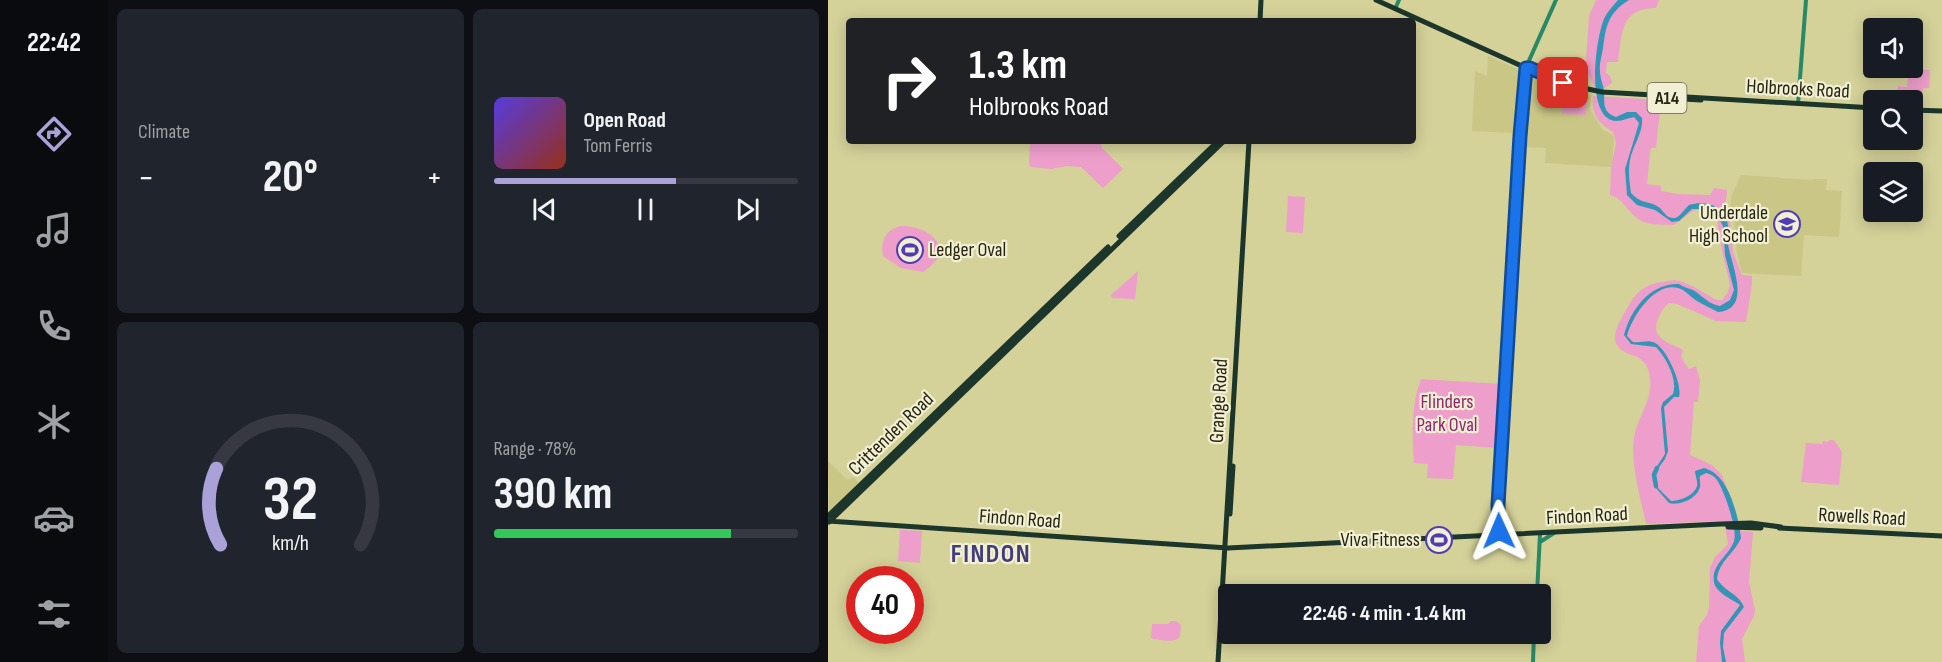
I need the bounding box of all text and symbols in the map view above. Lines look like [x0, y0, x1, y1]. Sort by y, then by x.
map controls [1863, 18, 1923, 222]
button: sound [1863, 18, 1923, 78]
text: 22:42 [27, 27, 81, 59]
text: 1.3 km [969, 40, 1067, 91]
icon: right [870, 42, 948, 120]
pin [1537, 57, 1588, 108]
icon: arrive [1546, 66, 1579, 99]
street label: Holbrooks Road [1746, 74, 1850, 104]
road number: A14 [1648, 83, 1686, 113]
button: search [1863, 90, 1923, 150]
text: Holbrooks Road [969, 91, 1109, 123]
text: Open Road [584, 107, 666, 134]
icon: directions [33, 113, 75, 155]
text: Climate [138, 120, 190, 144]
text: Tom Ferris [584, 134, 652, 158]
text: 20° [263, 150, 318, 205]
text: − [138, 158, 154, 198]
text: + [426, 158, 443, 198]
button: layers [1863, 162, 1923, 222]
icon: previous [528, 193, 561, 226]
icon: pause [629, 193, 662, 226]
icon: next [731, 193, 764, 226]
place label: Underdale High School [1689, 201, 1768, 248]
icon: music [33, 209, 75, 251]
school or university icon: Underdale High School [1772, 209, 1802, 239]
sports icon: Ledger Oval [895, 235, 925, 265]
place label: Ledger Oval [929, 238, 1006, 262]
icon: phone [33, 305, 75, 347]
street label: Grange Road [1205, 358, 1233, 444]
street label: Crittenden Road [843, 387, 939, 481]
park label: Flinders Park Oval [1416, 390, 1478, 437]
icon: climate [33, 401, 75, 443]
text: Range · 78% [494, 437, 576, 461]
text: 32 [263, 463, 318, 538]
text: 390 km [494, 467, 612, 522]
icon: car [33, 497, 75, 539]
position arrow [1467, 499, 1531, 563]
street label: Findon Road [1545, 502, 1629, 530]
street label: Rowells Road [1818, 503, 1906, 531]
street label: Findon Road [978, 504, 1062, 534]
sports icon: Viva Fitness [1424, 525, 1454, 555]
place label: Viva Fitness [1341, 528, 1420, 552]
text: km/h [272, 531, 309, 556]
district label: FINDON [951, 539, 1031, 570]
speed limit sign: 40 [846, 566, 924, 644]
icon: filters [33, 593, 75, 635]
text: 22:46 · 4 min · 1.4 km [1303, 600, 1466, 627]

